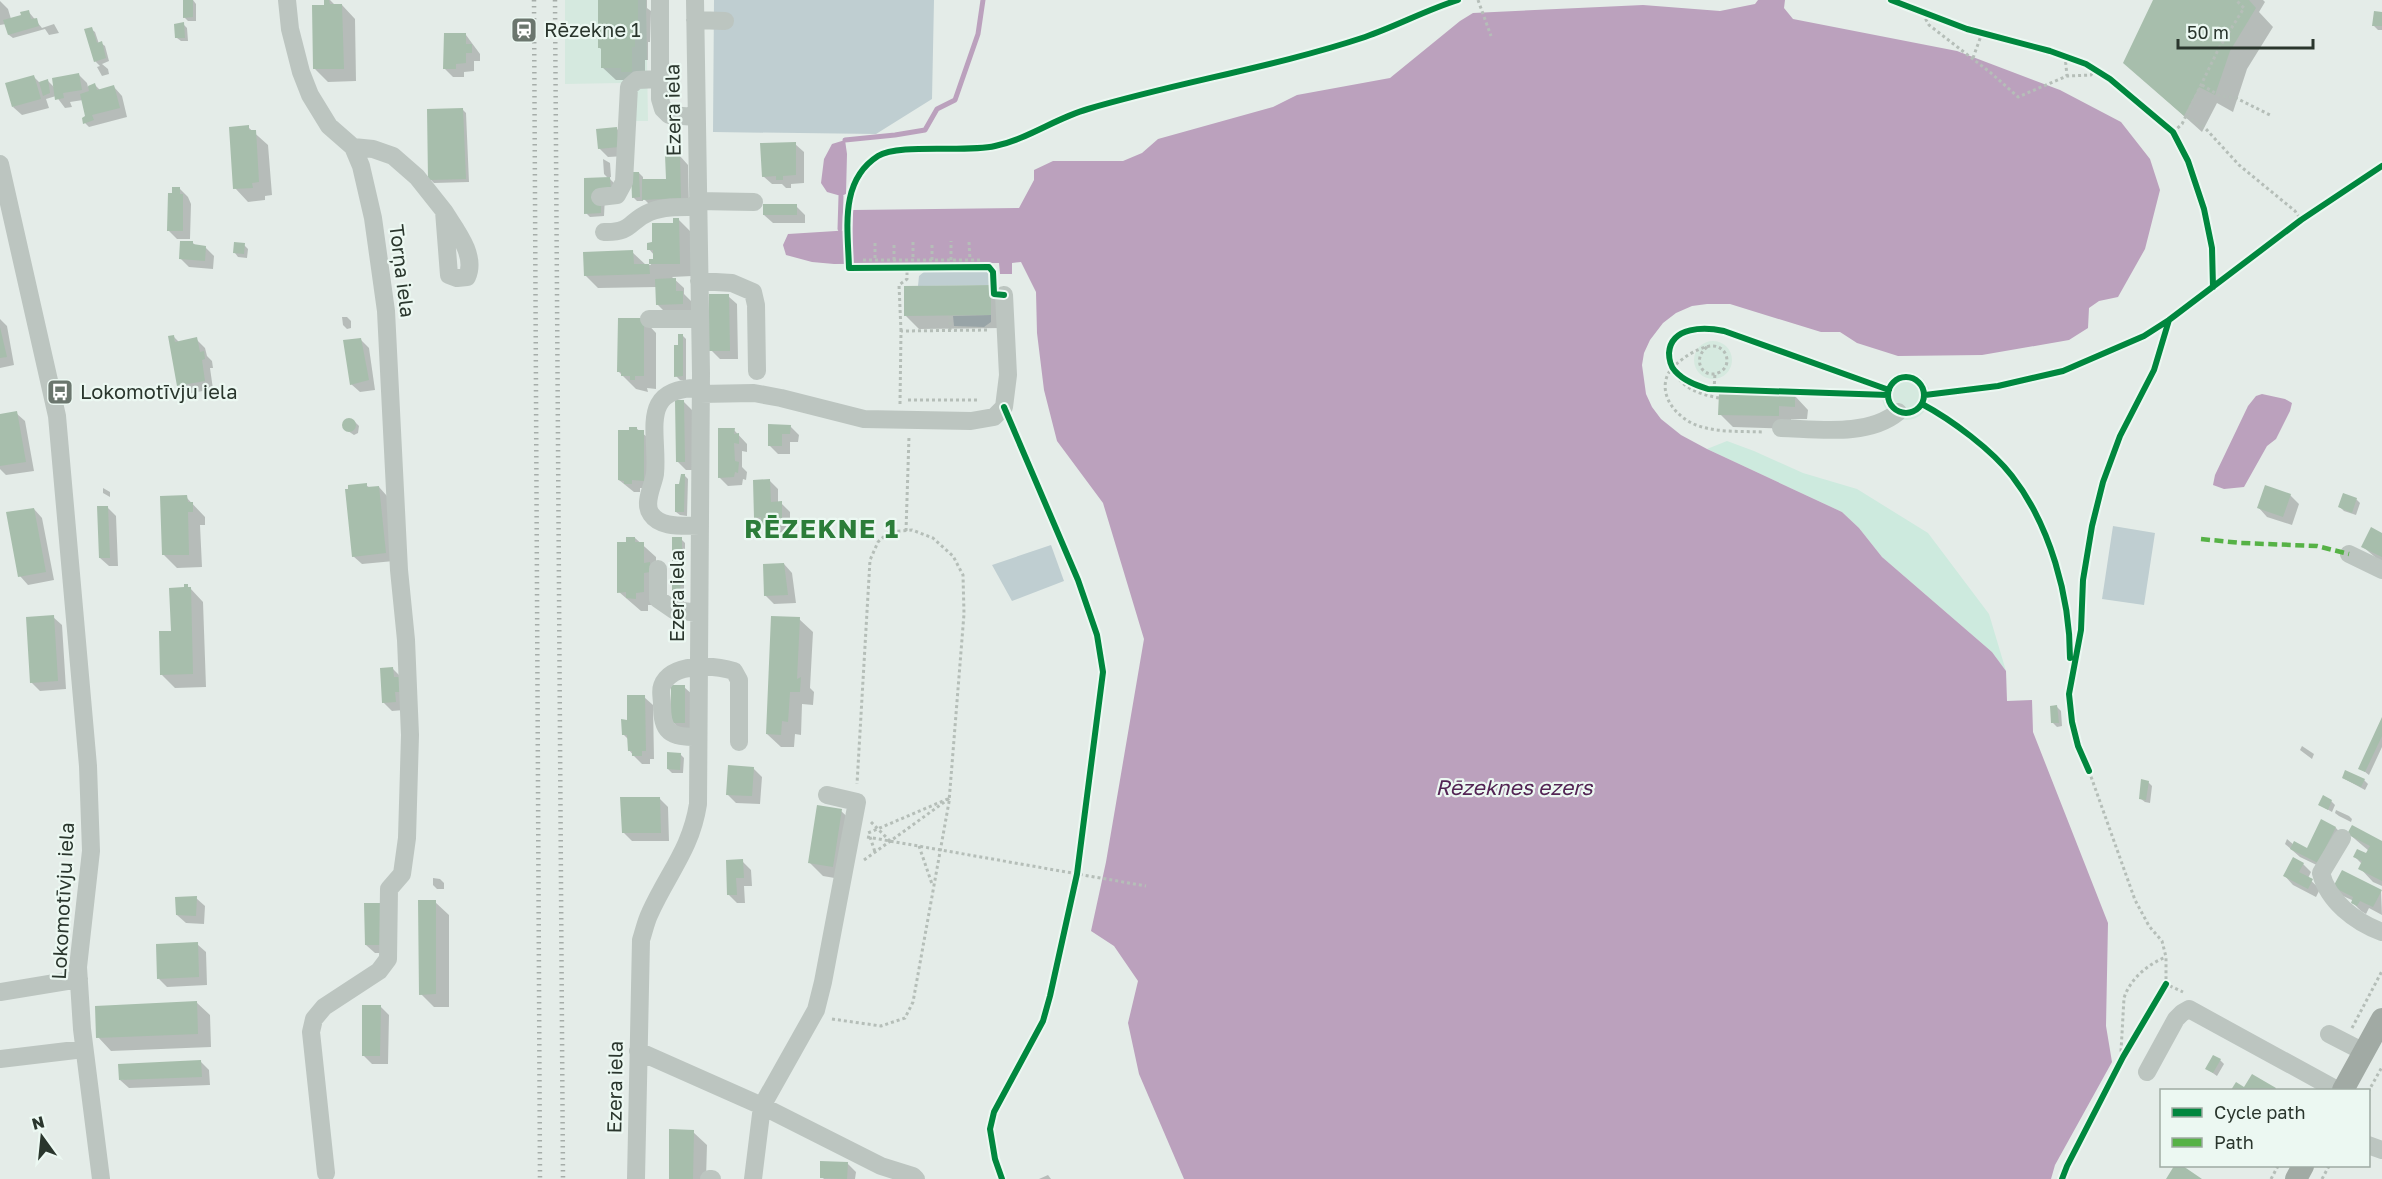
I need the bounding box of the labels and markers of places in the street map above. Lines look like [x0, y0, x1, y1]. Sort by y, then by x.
station icon: Rēzekne 1 [509, 15, 539, 45]
place label: Rēzekne 1 [544, 17, 641, 41]
bus stop icon: Lokomotīvju iela [45, 377, 75, 407]
place label: Lokomotīvju iela [80, 379, 237, 403]

